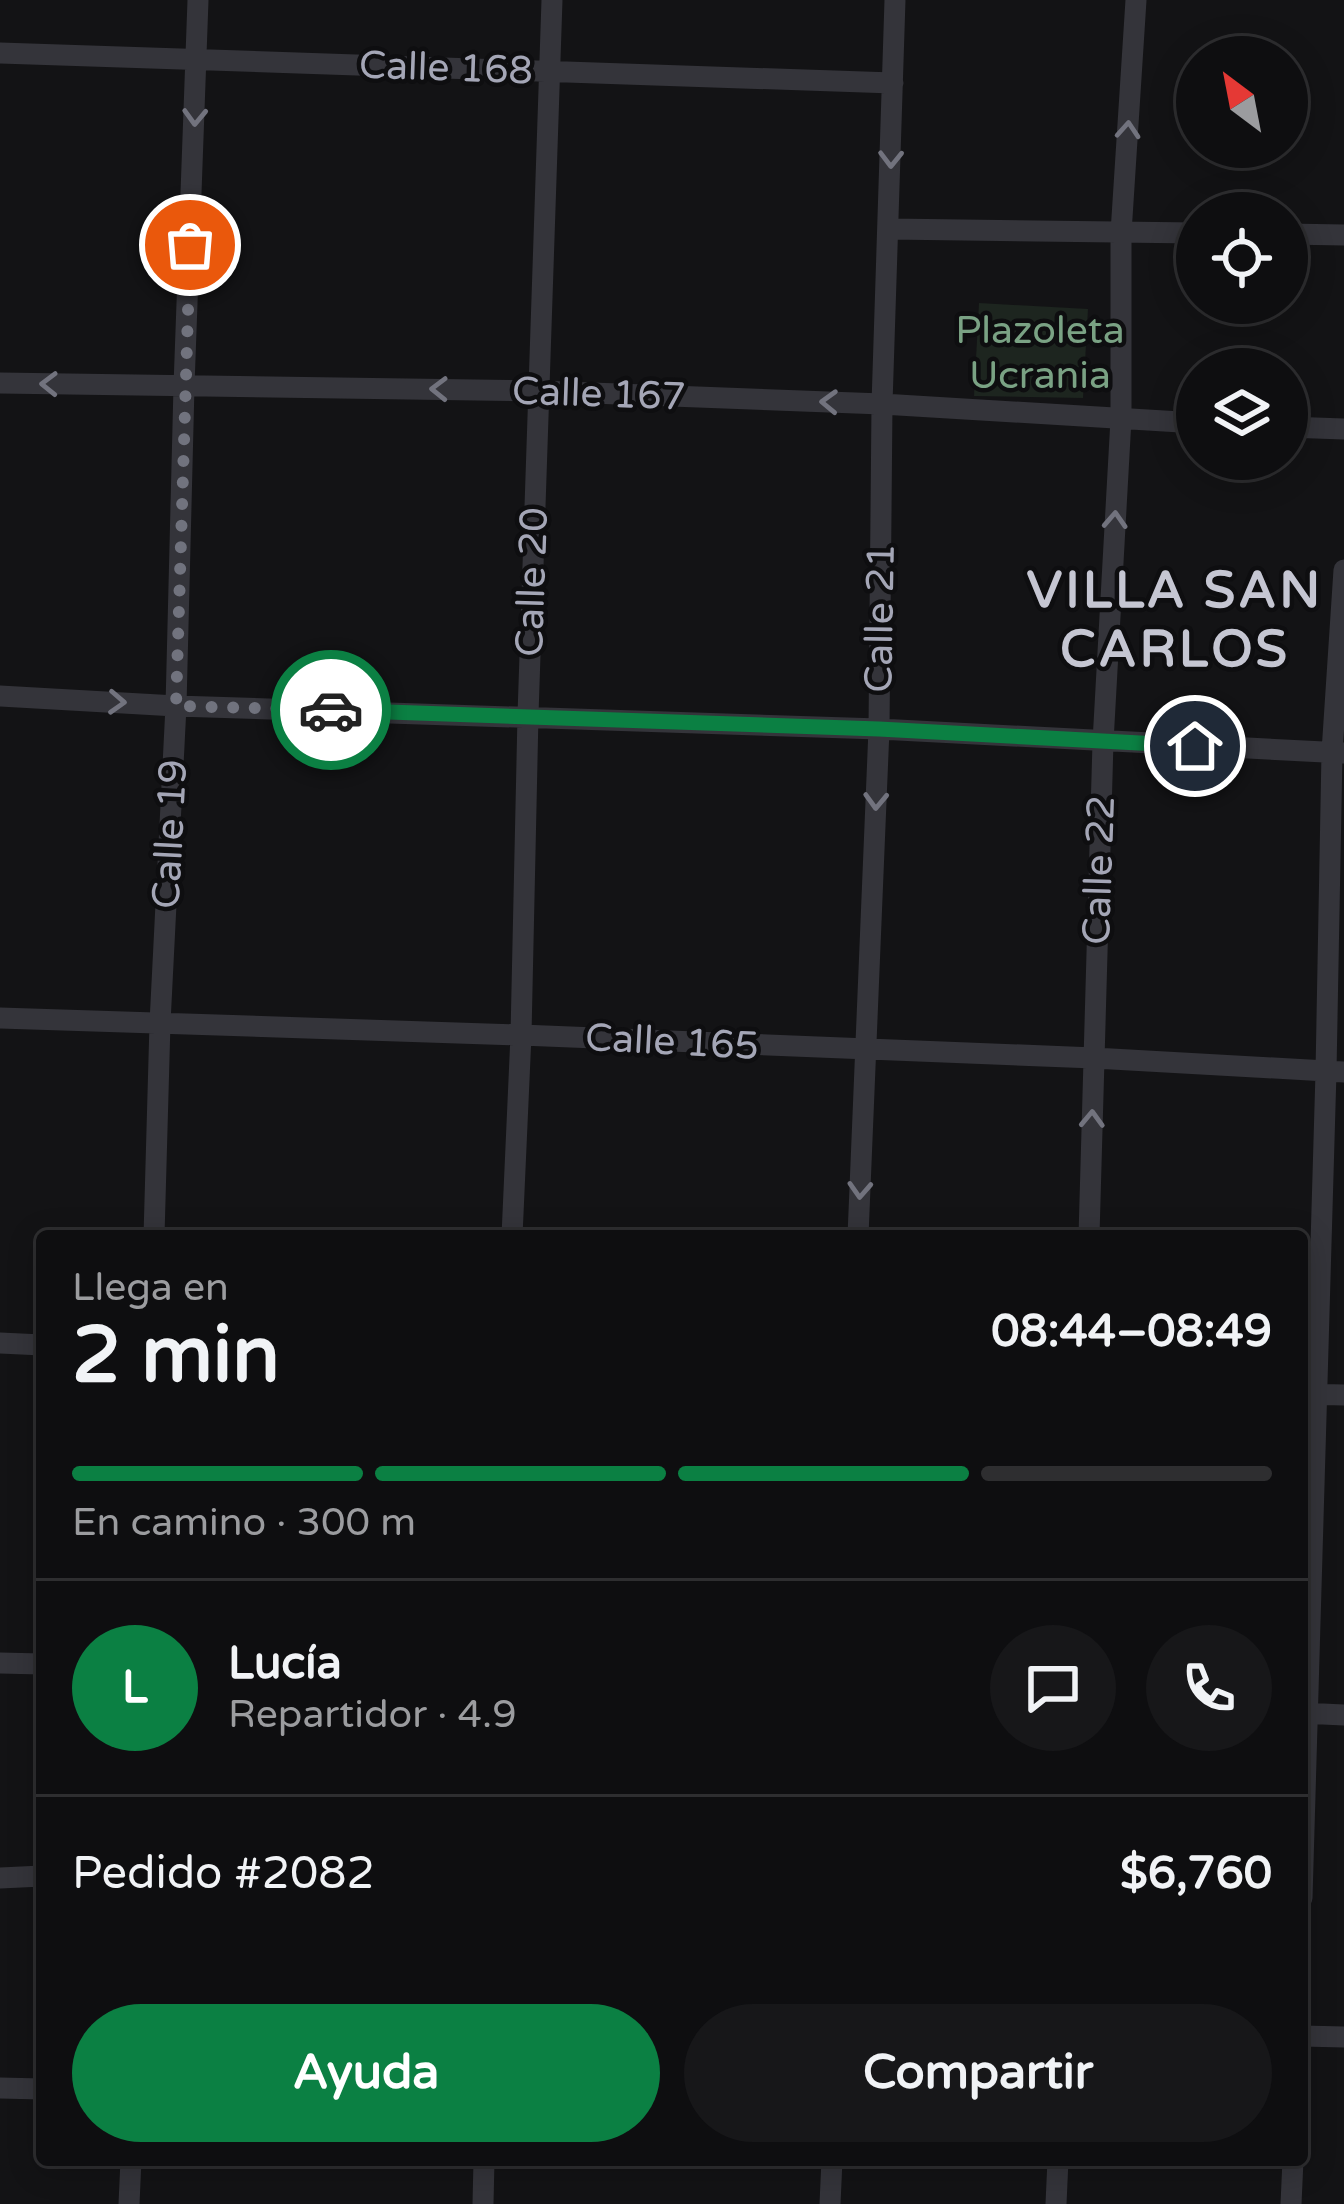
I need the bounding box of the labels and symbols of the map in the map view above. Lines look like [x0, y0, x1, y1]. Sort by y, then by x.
north arrow [1176, 36, 1308, 168]
street label: Calle 168 [358, 41, 534, 95]
one-way arrow [182, 108, 208, 127]
one-way arrow [1114, 120, 1140, 139]
one-way arrow [879, 150, 905, 169]
pin [139, 194, 241, 296]
park label: Plazoleta Ucrania [955, 307, 1125, 399]
street label: Calle 167 [511, 367, 687, 421]
one-way arrow [39, 371, 57, 397]
one-way arrow [429, 377, 448, 403]
one-way arrow [819, 389, 838, 415]
street label: Calle 20 [506, 506, 558, 658]
one-way arrow [1102, 510, 1128, 529]
street label: Calle 21 [855, 543, 905, 693]
district label: VILLA SAN CARLOS [1027, 560, 1323, 681]
courier [271, 650, 391, 770]
one-way arrow [108, 689, 127, 715]
pin [1144, 695, 1246, 797]
street label: Calle 19 [143, 758, 197, 910]
one-way arrow [863, 792, 889, 811]
street label: Calle 22 [1073, 794, 1125, 946]
street label: Calle 165 [584, 1014, 760, 1070]
one-way arrow [1079, 1109, 1105, 1128]
one-way arrow [847, 1181, 873, 1200]

